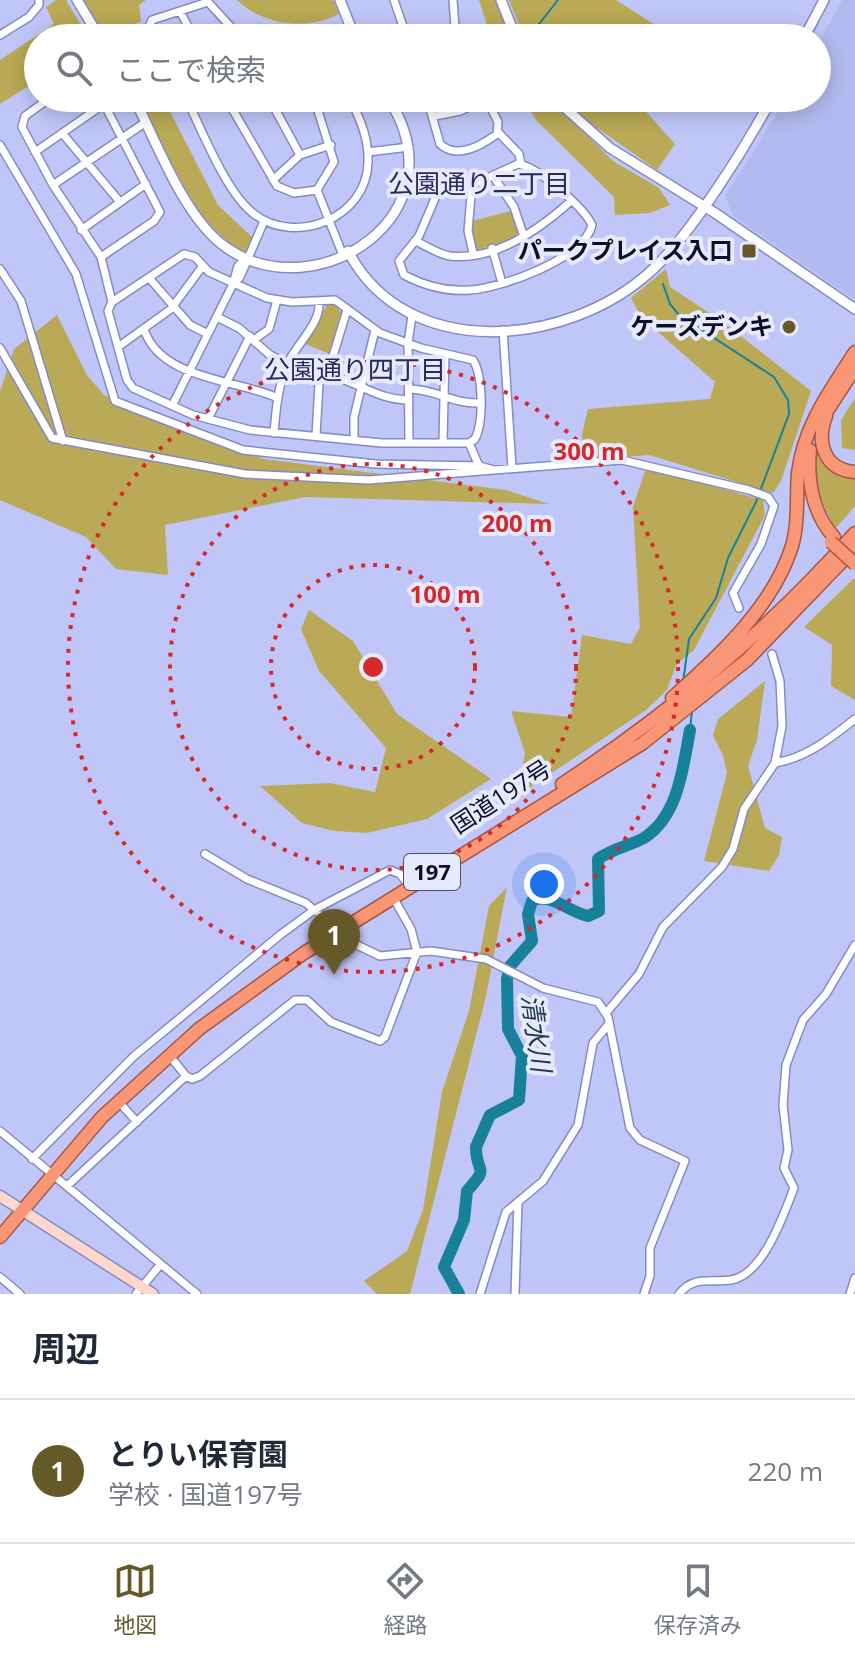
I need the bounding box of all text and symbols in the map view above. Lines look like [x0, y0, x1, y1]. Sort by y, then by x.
search box [24, 24, 831, 112]
icon: search [52, 46, 96, 90]
text: ここで検索 [116, 49, 266, 90]
district label: 公園通り二丁目 [388, 165, 570, 201]
place label: パークプレイス入口 [518, 233, 733, 266]
marker: パークプレイス入口 [740, 242, 758, 260]
place label: ケーズデンキ [630, 309, 773, 342]
marker: ケーズデンキ [780, 318, 798, 336]
district label: 公園通り四丁目 [264, 351, 446, 387]
text: 300 m [554, 434, 624, 467]
text: 200 m [482, 506, 552, 539]
text: 100 m [410, 577, 480, 610]
centre of rings [359, 653, 387, 681]
street label: 国道197号 [444, 751, 557, 840]
road number: 197 [404, 854, 460, 890]
your location [524, 864, 564, 904]
pin: 1 [308, 909, 360, 975]
water label: 清水川 [514, 992, 561, 1077]
text: 周辺 [32, 1325, 100, 1371]
text: とりい保育園 [108, 1433, 288, 1474]
text: 1 [51, 1453, 65, 1489]
text: 220 m [748, 1453, 823, 1489]
text: 学校 · 国道197号 [108, 1476, 303, 1512]
tab: 地図 [113, 1559, 157, 1639]
tab: 経路 [383, 1559, 428, 1639]
tab: 保存済み [654, 1559, 742, 1639]

